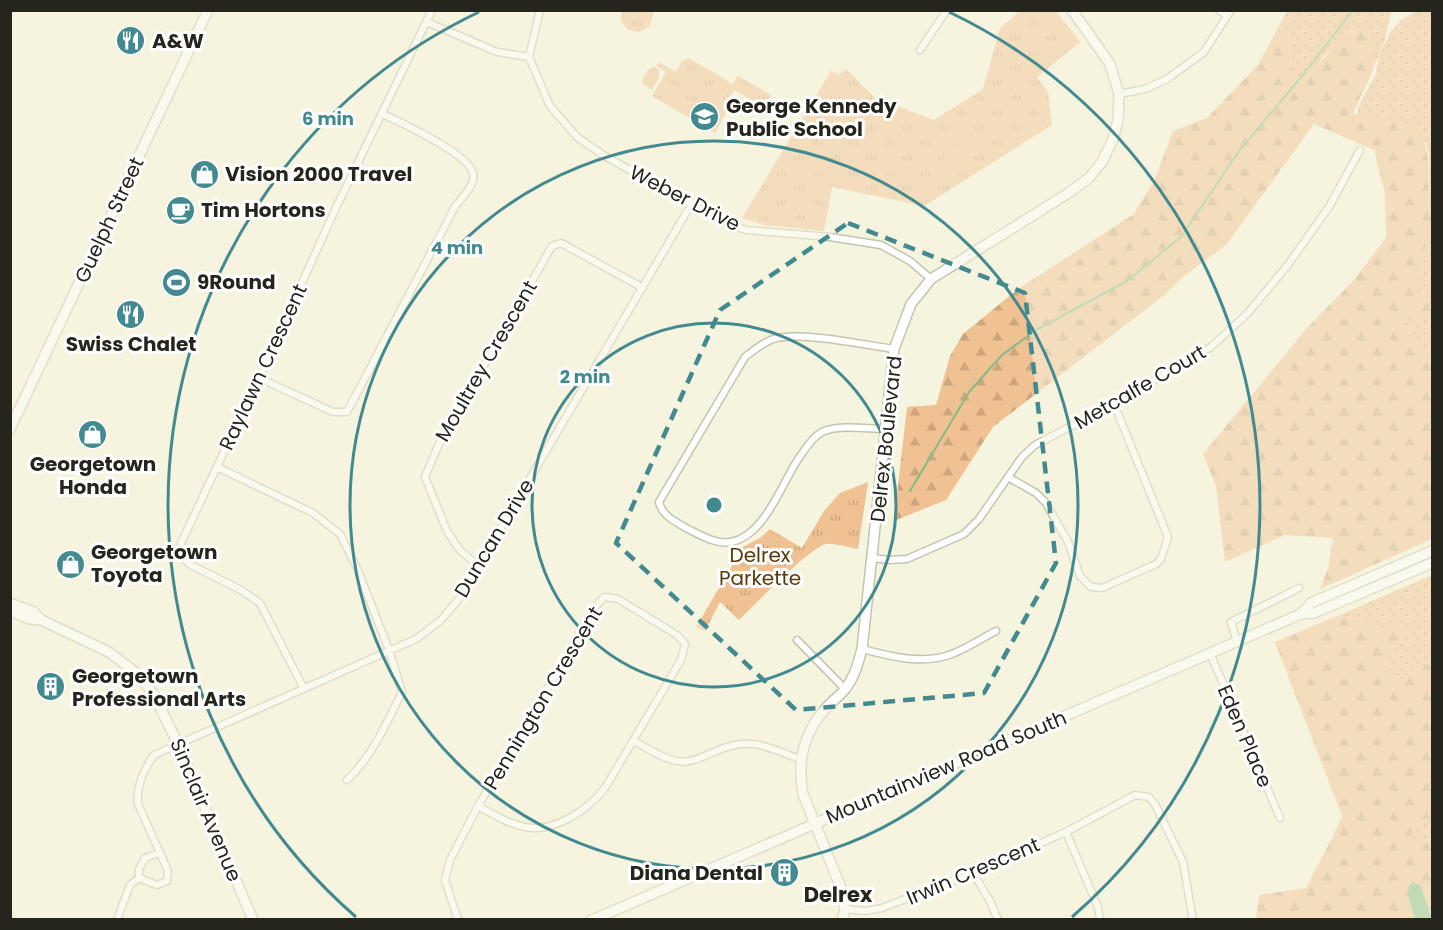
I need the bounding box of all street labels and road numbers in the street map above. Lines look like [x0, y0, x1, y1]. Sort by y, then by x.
street label: Guelph Street [68, 152, 150, 288]
street label: Weber Drive [625, 158, 745, 238]
street label: Moultrey Crescent [428, 275, 544, 447]
street label: Raylawn Crescent [212, 279, 314, 455]
street label: Metcalfe Court [1069, 338, 1211, 436]
street label: Delrex Boulevard [863, 354, 909, 524]
street label: Duncan Drive [448, 473, 540, 603]
street label: Pennington Crescent [477, 601, 609, 795]
street label: Eden Place [1211, 680, 1279, 792]
street label: Mountainview Road South [821, 703, 1071, 831]
street label: Sinclair Avenue [163, 734, 249, 886]
street label: Irwin Crescent [902, 830, 1044, 912]

